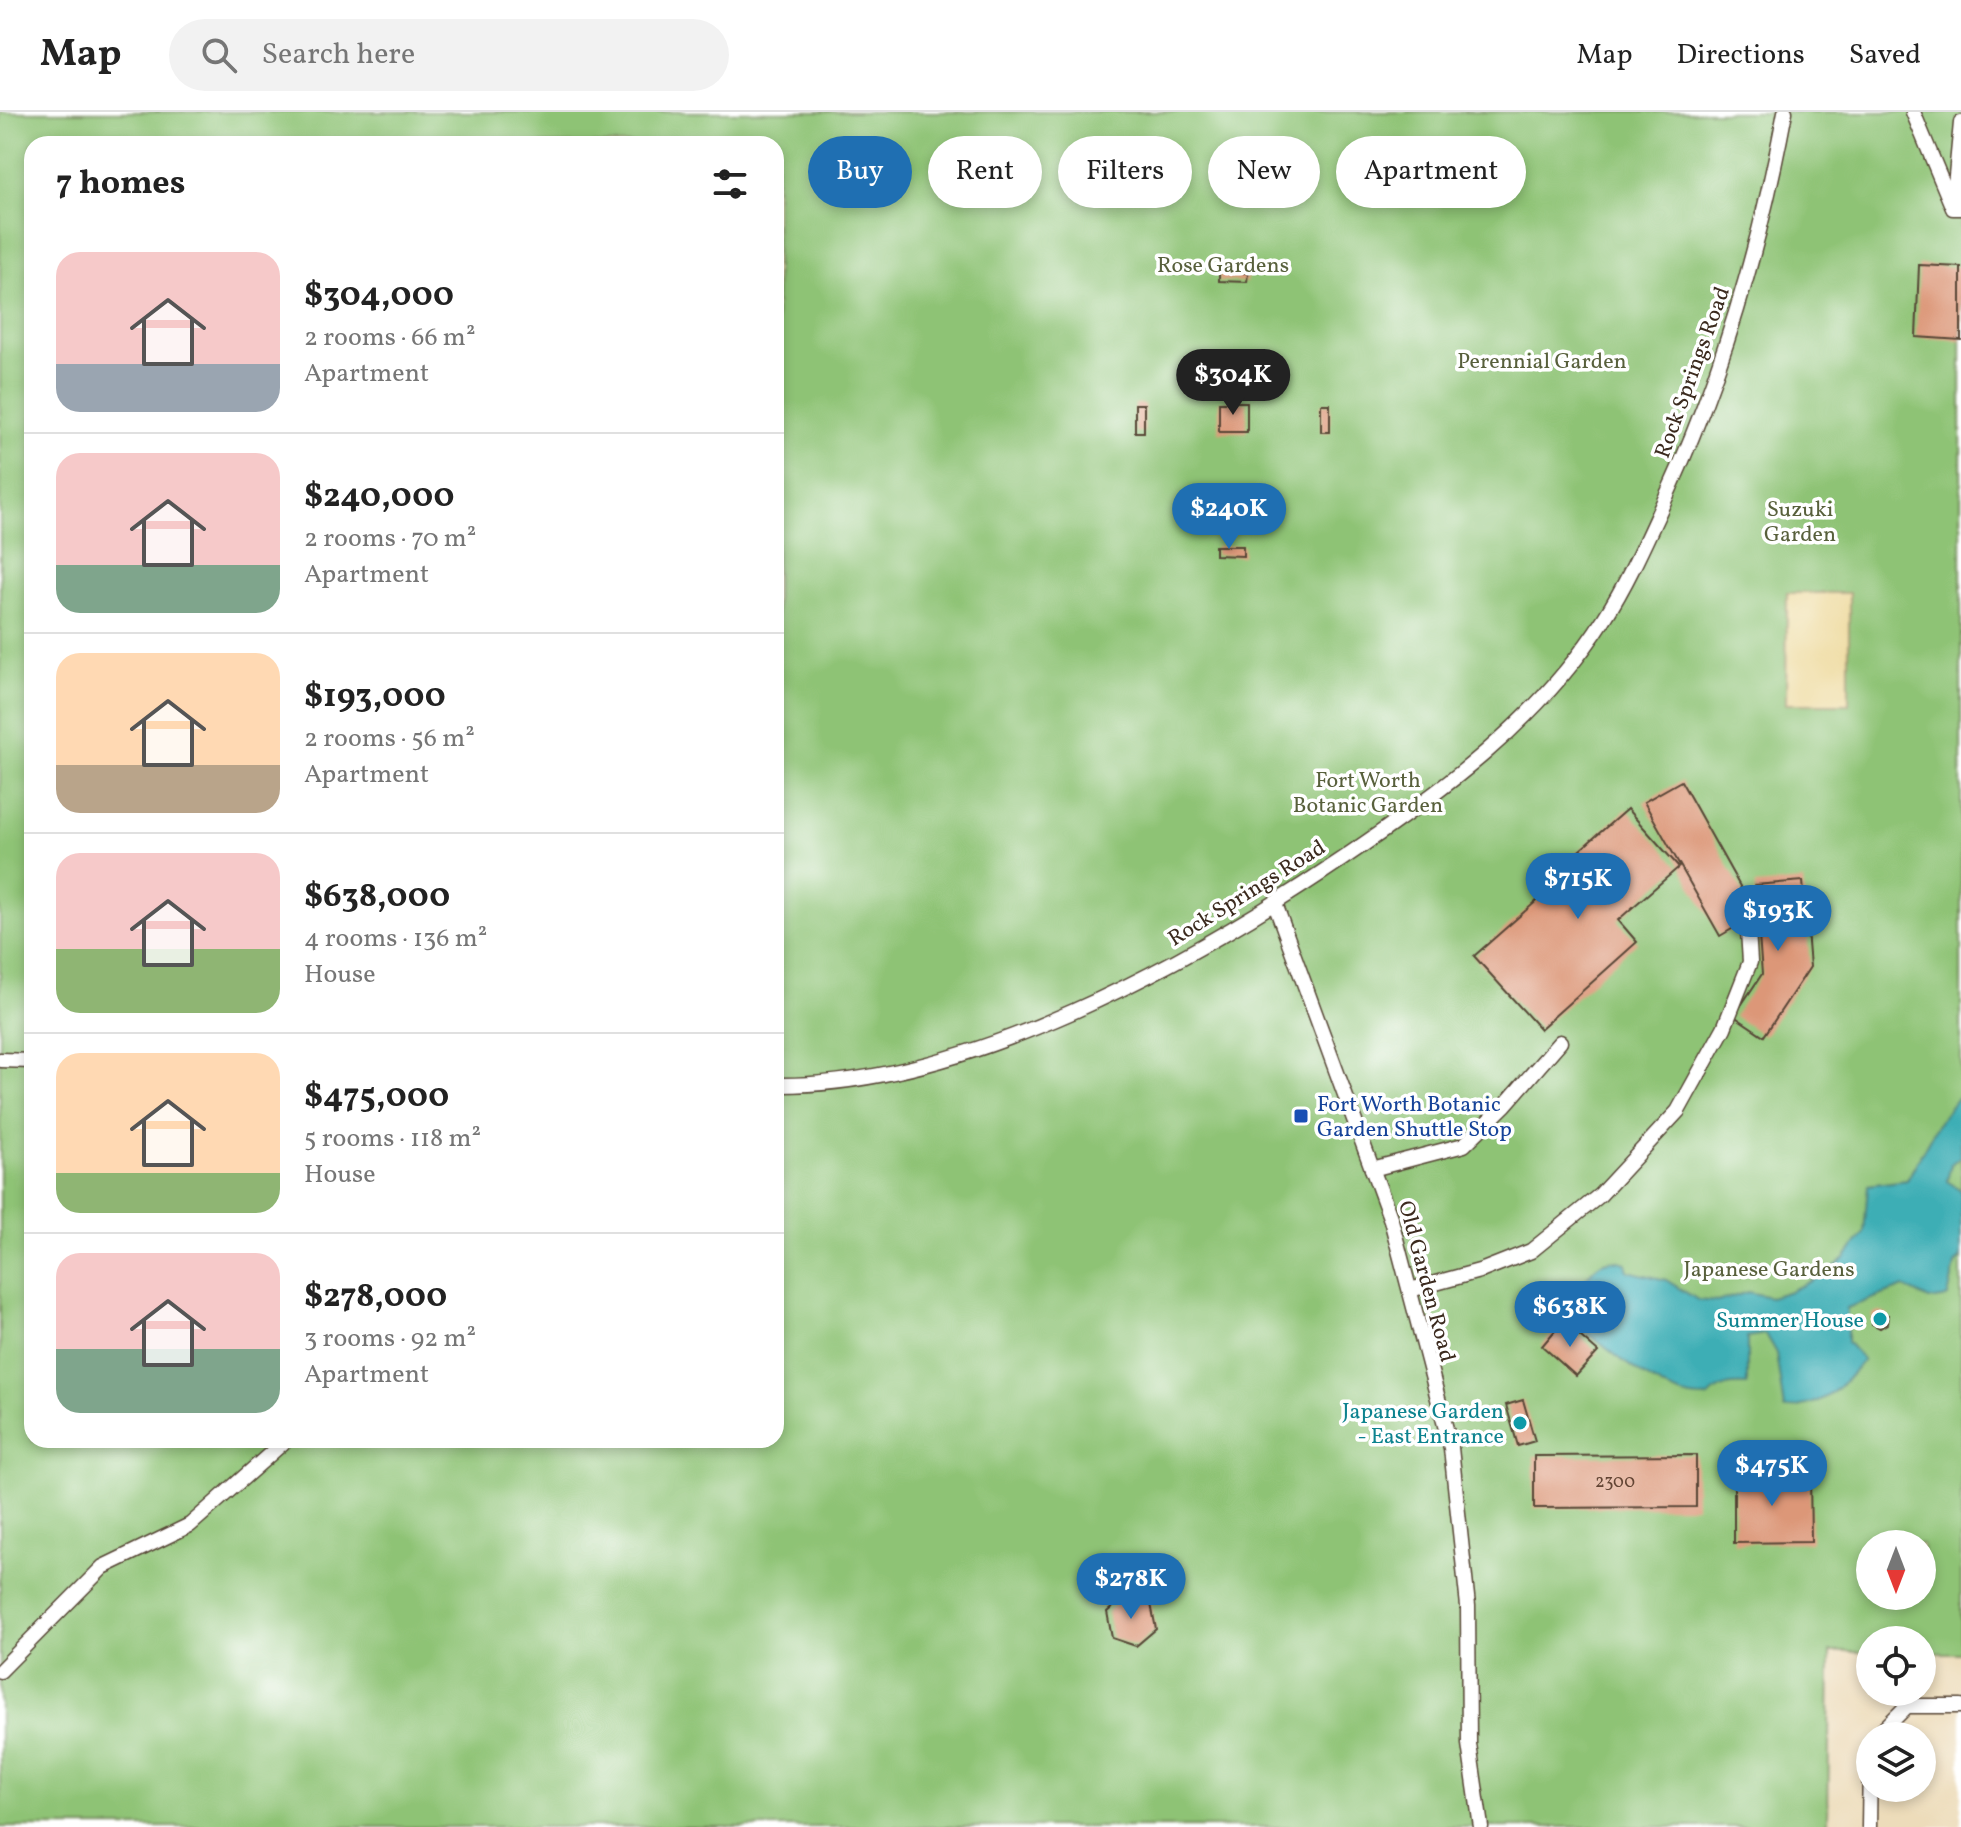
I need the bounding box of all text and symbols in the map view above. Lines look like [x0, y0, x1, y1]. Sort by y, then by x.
search box [169, 19, 729, 91]
text: Map [40, 29, 121, 82]
icon: search [197, 33, 241, 77]
text: Search here [261, 34, 415, 76]
text: Map [1577, 36, 1633, 75]
text: Directions [1677, 36, 1805, 75]
text: Saved [1849, 36, 1921, 75]
chip: Buy [808, 136, 912, 208]
chip: Rent [928, 136, 1042, 208]
chip: Filters [1058, 136, 1192, 208]
chip: New [1208, 136, 1320, 208]
chip: Apartment [1336, 136, 1526, 208]
text: 7 homes [56, 161, 185, 208]
icon: filters [708, 162, 752, 206]
park label: Rose Gardens [1157, 251, 1289, 282]
text: $304,000 [304, 273, 454, 320]
street label: Rock Springs Road [1648, 283, 1739, 463]
icon: home [120, 284, 216, 380]
text: 2 rooms · 66 m² [304, 320, 476, 356]
park label: Perennial Garden [1457, 347, 1627, 378]
pin: $304K [1177, 349, 1289, 417]
text: Apartment [304, 356, 429, 392]
text: $304K [1194, 357, 1272, 393]
text: $240,000 [304, 474, 454, 521]
pin: $240K [1173, 483, 1285, 551]
icon: home [120, 485, 216, 581]
text: $240K [1190, 491, 1268, 527]
park label: Suzuki Garden [1764, 495, 1836, 551]
text: 2 rooms · 70 m² [304, 521, 476, 557]
text: Apartment [304, 557, 429, 593]
text: $193,000 [304, 674, 446, 721]
icon: home [120, 685, 216, 781]
text: 2 rooms · 56 m² [304, 721, 475, 757]
text: Apartment [304, 757, 429, 793]
park label: Fort Worth Botanic Garden [1293, 766, 1443, 822]
street label: Rock Springs Road [1163, 833, 1332, 955]
pin: $715K [1522, 853, 1634, 921]
text: $715K [1544, 861, 1612, 897]
text: $638,000 [304, 874, 450, 921]
icon: home [120, 885, 216, 981]
pin: $193K [1722, 885, 1834, 953]
text: $193K [1742, 893, 1814, 929]
text: 4 rooms · 136 m² [304, 921, 487, 957]
text: House [304, 957, 376, 993]
text: $475,000 [304, 1074, 449, 1121]
icon: home [120, 1085, 216, 1181]
place label: Fort Worth Botanic Garden Shuttle Stop [1317, 1090, 1512, 1146]
marker: Fort Worth Botanic Garden Shuttle Stop [1292, 1107, 1310, 1125]
text: 5 rooms · 118 m² [304, 1121, 481, 1157]
text: House [304, 1157, 376, 1193]
street label: Old Garden Road [1389, 1198, 1462, 1366]
park label: Japanese Gardens [1683, 1255, 1855, 1286]
text: $278,000 [304, 1274, 447, 1321]
pin: $638K [1514, 1281, 1626, 1349]
icon: home [120, 1285, 216, 1381]
text: $638K [1533, 1289, 1607, 1325]
place label: Summer House [1716, 1306, 1864, 1337]
marker: Summer House [1871, 1310, 1889, 1328]
text: 3 rooms · 92 m² [304, 1321, 476, 1357]
text: Apartment [304, 1357, 429, 1393]
place label: Japanese Garden - East Entrance [1342, 1397, 1504, 1453]
marker: Japanese Garden - East Entrance [1511, 1414, 1529, 1432]
pin: $475K [1716, 1440, 1828, 1508]
text: $475K [1735, 1448, 1809, 1484]
house number: 2300 [1595, 1470, 1635, 1495]
north arrow [1856, 1530, 1936, 1610]
map controls [1856, 1530, 1936, 1802]
pin: $278K [1075, 1553, 1187, 1621]
text: $278K [1095, 1561, 1167, 1597]
button: locate [1856, 1626, 1936, 1706]
button: layers [1856, 1722, 1936, 1802]

